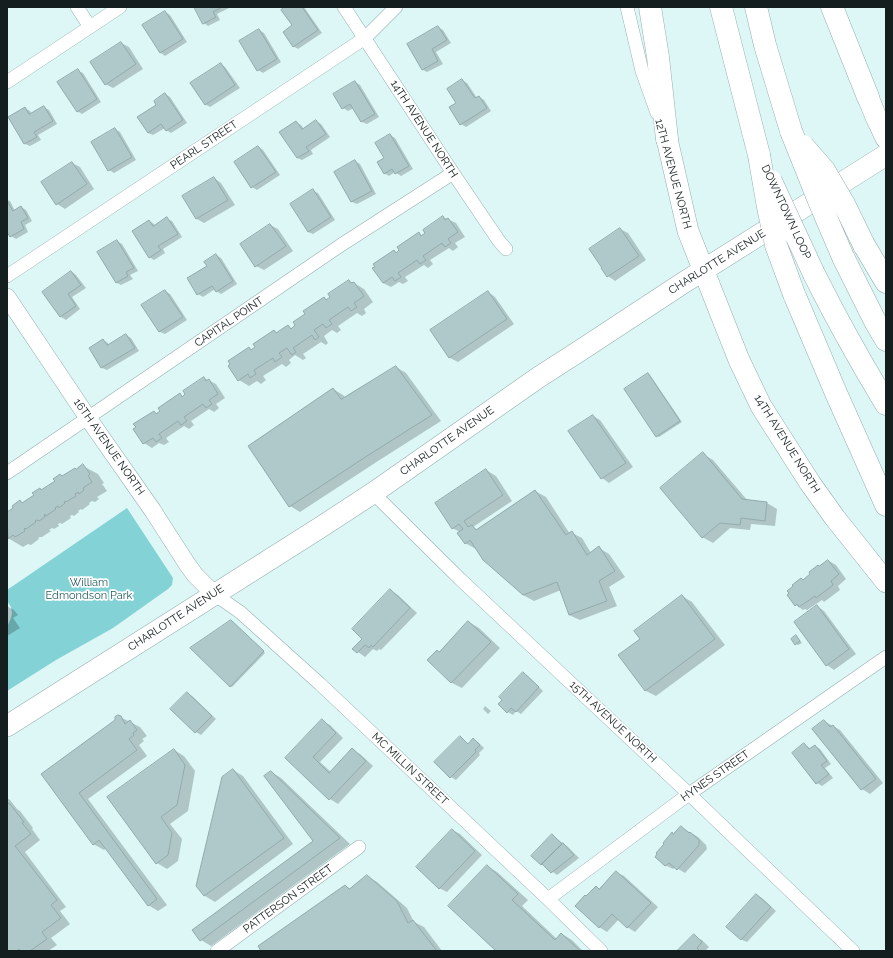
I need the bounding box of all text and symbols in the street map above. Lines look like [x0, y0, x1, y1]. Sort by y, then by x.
street label: 14TH AVENUE NORTH [387, 78, 461, 180]
street label: PEARL STREET [168, 118, 240, 172]
street label: 12TH AVENUE NORTH [652, 118, 694, 230]
street label: DOWNTOWN LOOP [758, 163, 814, 261]
street label: CHARLOTTE AVENUE [666, 227, 768, 297]
street label: CAPITAL POINT [192, 294, 266, 350]
street label: 14TH AVENUE NORTH [751, 392, 823, 496]
street label: 16TH AVENUE NORTH [71, 396, 147, 498]
street label: CHARLOTTE AVENUE [397, 404, 497, 478]
park label: William Edmondson Park [46, 576, 132, 602]
street label: CHARLOTTE AVENUE [126, 582, 226, 654]
street label: 15TH AVENUE NORTH [567, 678, 659, 766]
street label: MC MILLIN STREET [369, 730, 451, 808]
street label: HYNES STREET [678, 747, 752, 805]
street label: PATTERSON STREET [241, 862, 335, 936]

